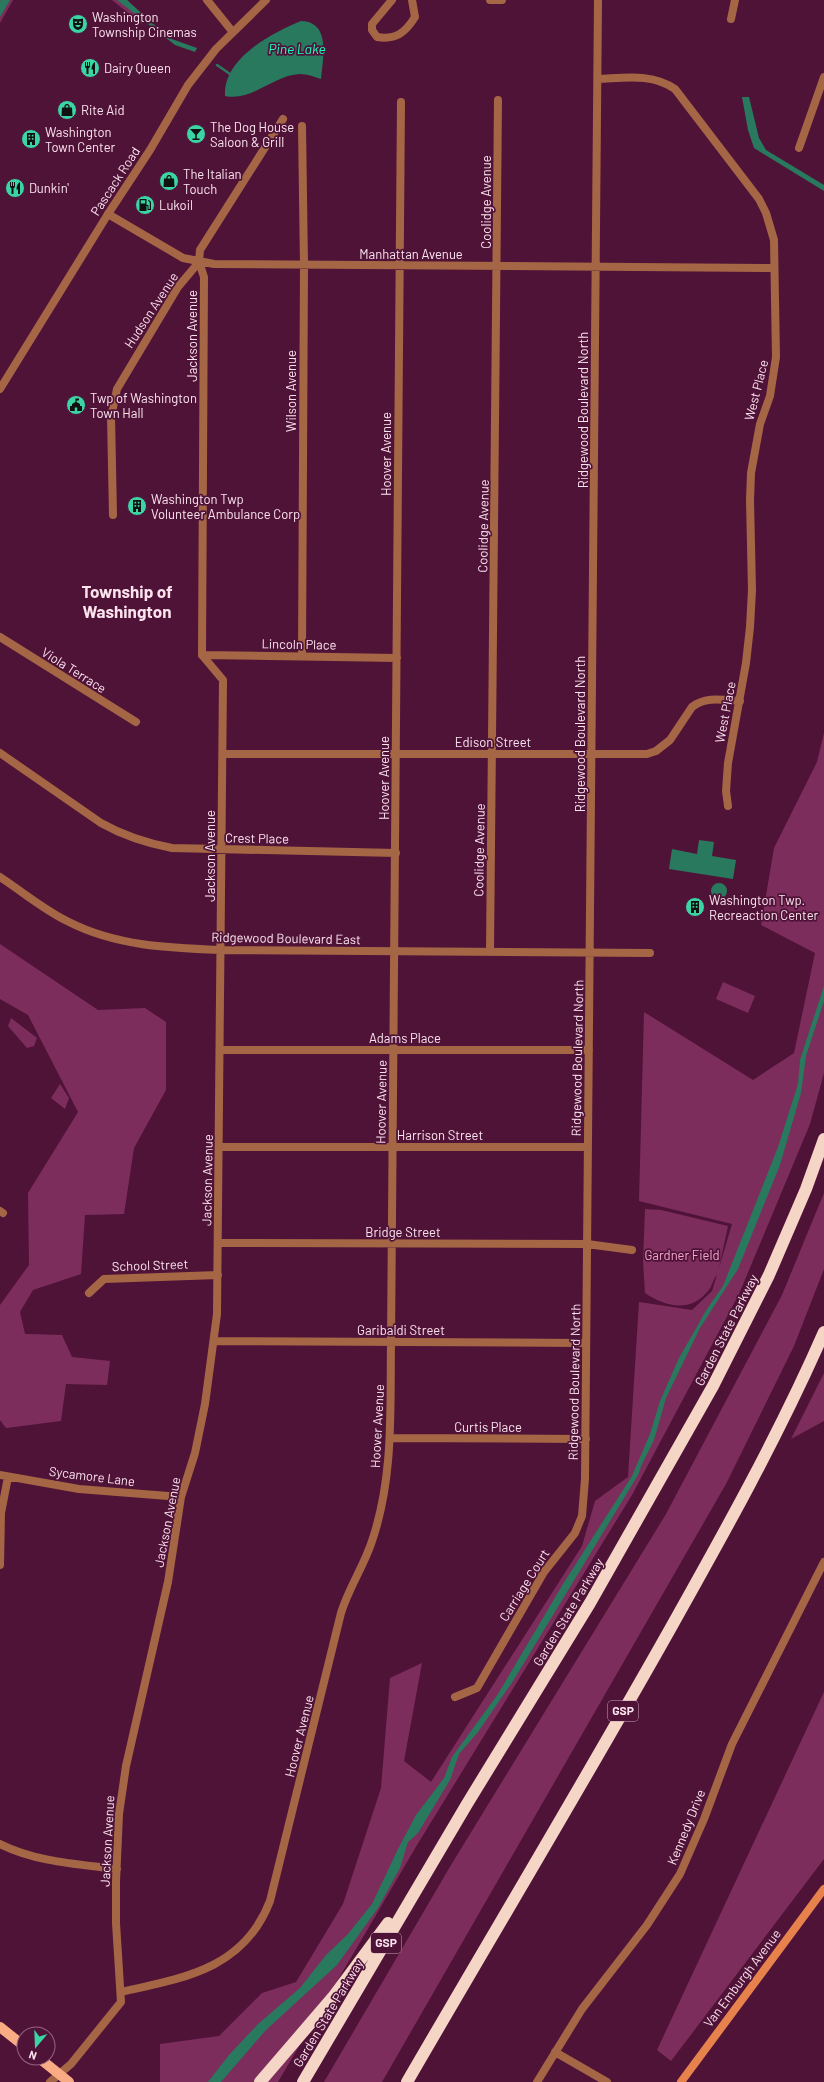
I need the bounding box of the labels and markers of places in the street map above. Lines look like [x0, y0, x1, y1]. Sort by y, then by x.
place label: Washington Township Cinemas [92, 9, 197, 40]
theatre icon: Washington Township Cinemas [67, 13, 89, 35]
restaurant icon: Dairy Queen [79, 57, 101, 79]
place label: Dairy Queen [104, 60, 171, 76]
shop icon: Rite Aid [56, 99, 78, 121]
place label: Rite Aid [81, 102, 125, 118]
place label: The Dog House Saloon & Grill [210, 119, 294, 150]
bar icon: The Dog House Saloon & Grill [185, 123, 207, 145]
place label: Washington Town Center [45, 124, 116, 155]
building icon: Washington Town Center [20, 128, 42, 150]
place label: The Italian Touch [183, 166, 242, 197]
shop icon: The Italian Touch [158, 170, 180, 192]
restaurant icon: Dunkin' [4, 177, 26, 199]
place label: Dunkin' [29, 180, 69, 196]
fuel station icon: Lukoil [134, 194, 156, 216]
place label: Lukoil [159, 197, 193, 213]
place label: Twp of Washington Town Hall [90, 390, 197, 421]
public building icon: Twp of Washington Town Hall [65, 394, 87, 416]
place label: Washington Twp Volunteer Ambulance Corp [151, 491, 300, 522]
building icon: Washington Twp Volunteer Ambulance Corp [126, 495, 148, 517]
place label: Washington Twp. Recreaction Center [709, 892, 819, 923]
building icon: Washington Twp. Recreaction Center [684, 896, 706, 918]

